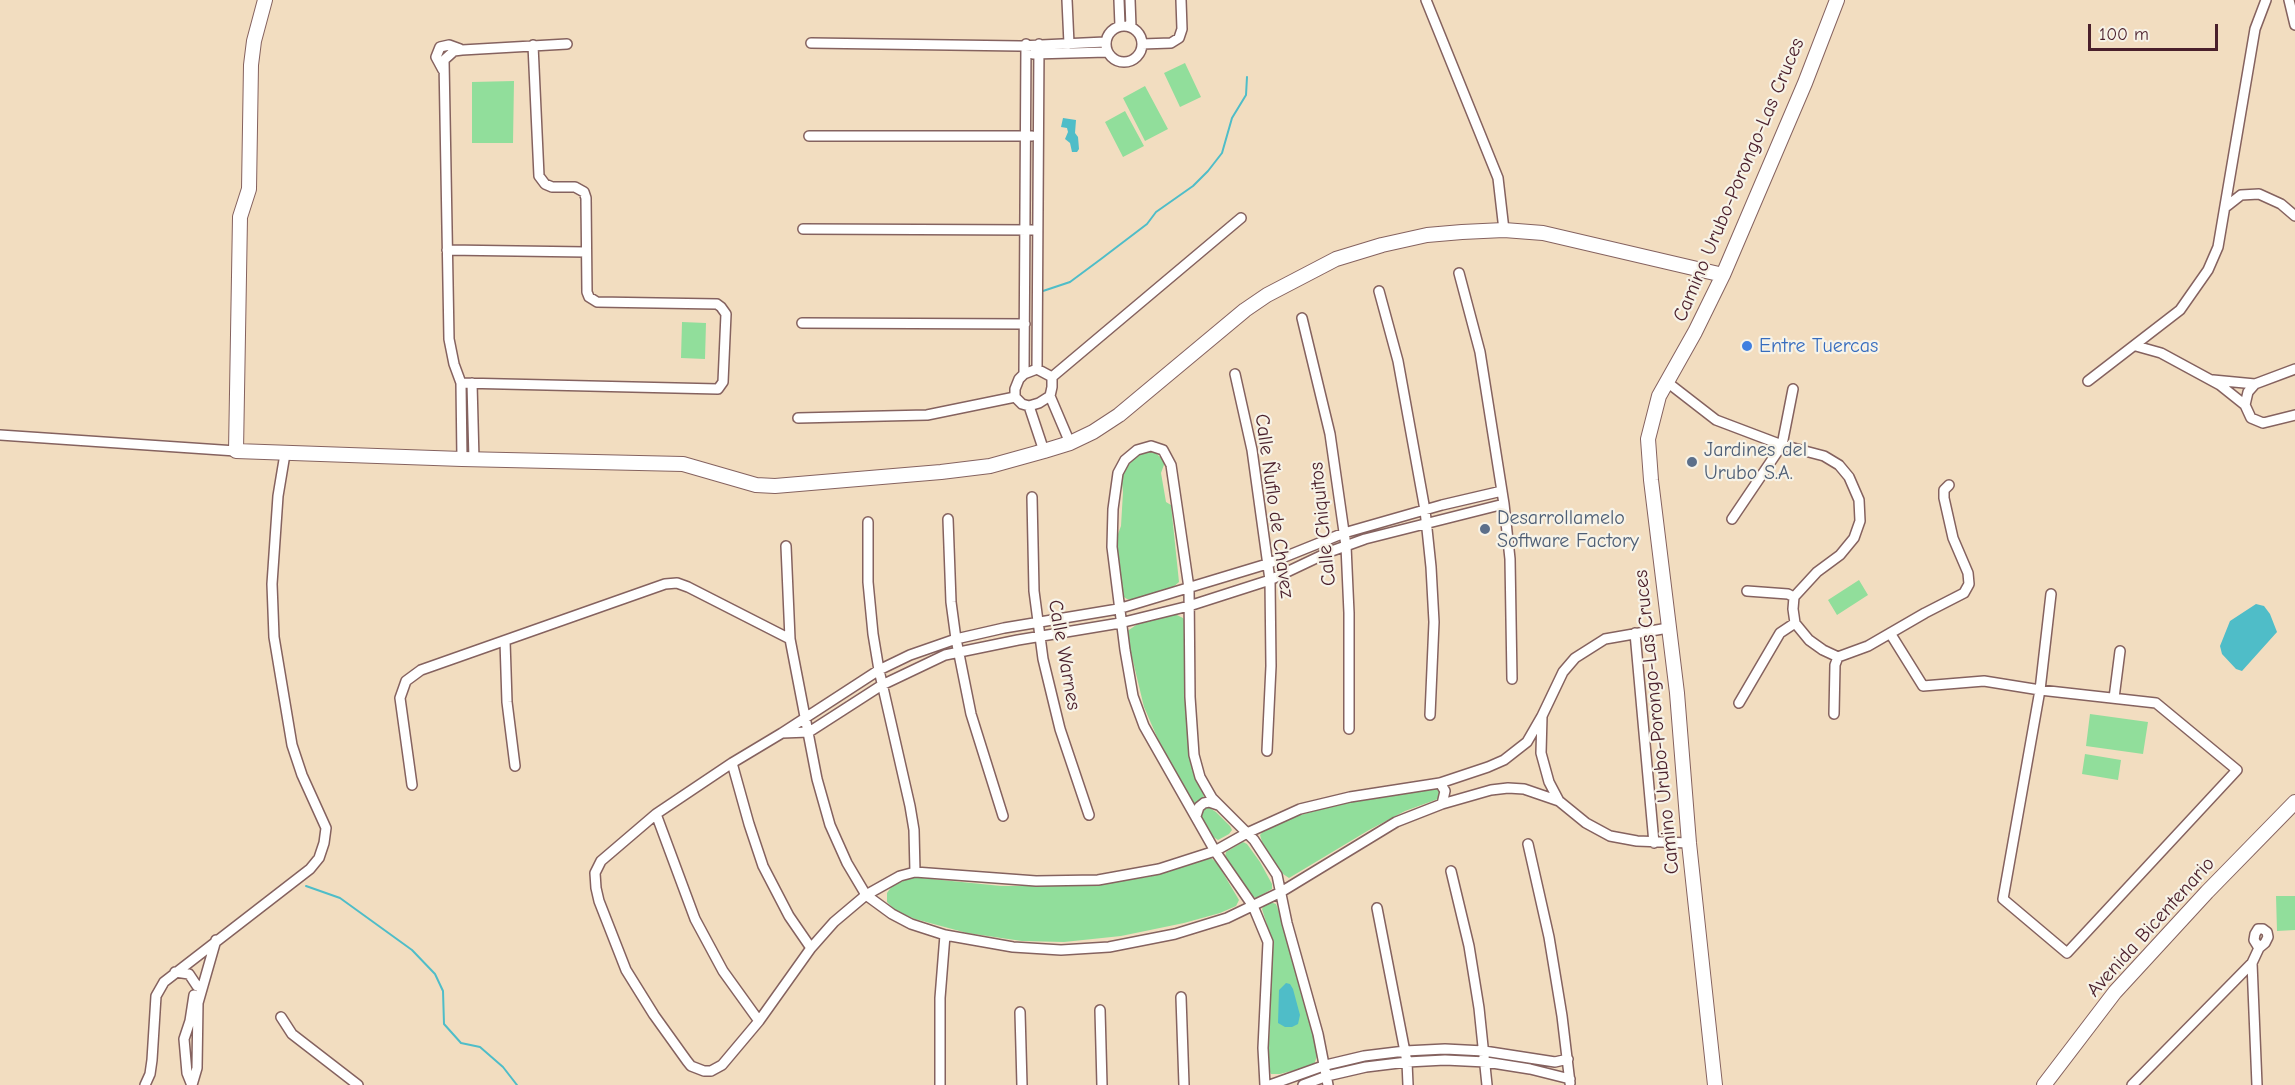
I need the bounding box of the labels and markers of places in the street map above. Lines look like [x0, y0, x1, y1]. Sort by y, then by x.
place label: Entre Tuercas [1759, 334, 1878, 358]
marker: Entre Tuercas [1740, 339, 1754, 353]
place label: Jardines del Urubo S.A. [1704, 438, 1807, 485]
marker: Jardines del Urubo S.A. [1685, 455, 1699, 469]
place label: Desarrollamelo Software Factory [1497, 506, 1639, 553]
marker: Desarrollamelo Software Factory [1478, 522, 1492, 536]

